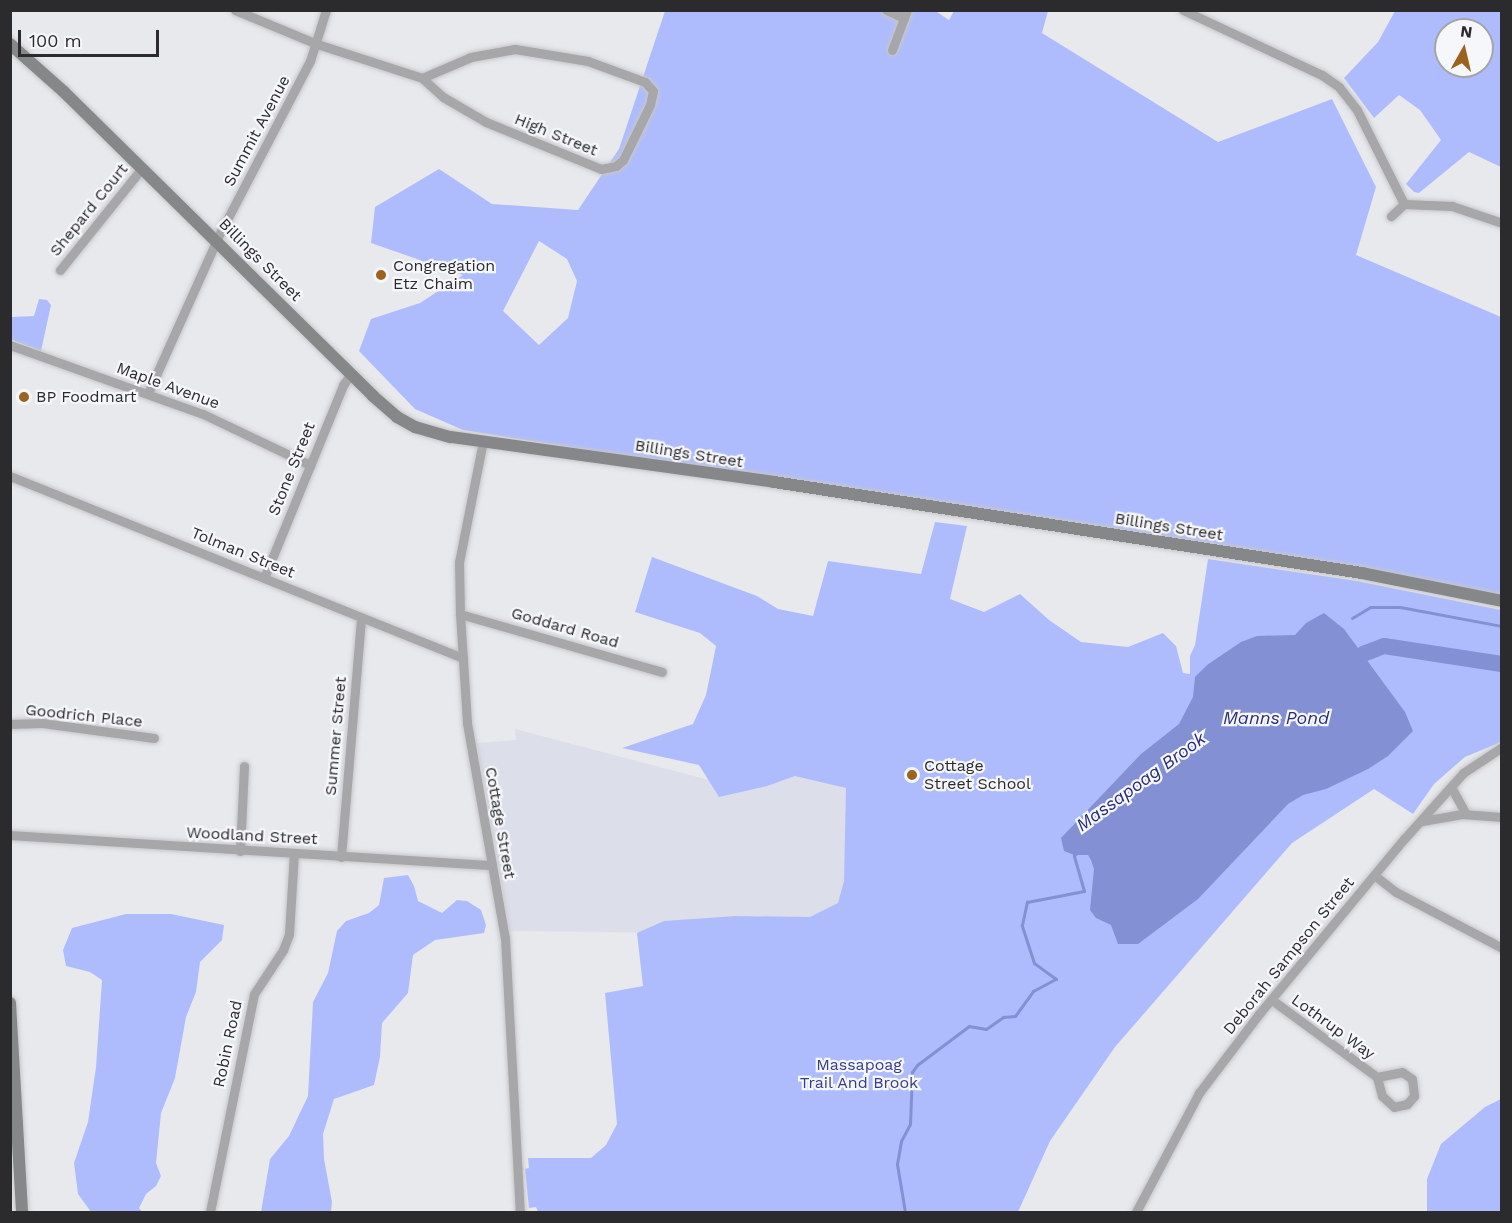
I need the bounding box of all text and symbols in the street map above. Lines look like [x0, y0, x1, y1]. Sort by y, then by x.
scale bar [21, 18, 162, 56]
north arrow [1434, 18, 1494, 78]
text: N [1459, 21, 1473, 42]
text: 100 m [29, 30, 82, 51]
street label: Summit Avenue [220, 72, 294, 190]
street label: High Street [512, 110, 600, 160]
street label: Shepard Court [46, 160, 132, 260]
street label: Billings Street [215, 215, 305, 305]
place label: Congregation Etz Chaim [393, 256, 495, 294]
marker: Congregation Etz Chaim [374, 268, 388, 282]
street label: Maple Avenue [114, 358, 222, 414]
place label: BP Foodmart [36, 387, 137, 407]
marker: BP Foodmart [17, 390, 31, 404]
street label: Stone Street [264, 419, 320, 519]
street label: Billings Street [634, 436, 744, 472]
street label: Billings Street [1114, 509, 1224, 545]
street label: Tolman Street [188, 523, 298, 583]
street label: Goddard Road [509, 603, 621, 653]
street label: Summer Street [321, 675, 351, 797]
street label: Goodrich Place [24, 700, 144, 732]
water label: Manns Pond [1223, 707, 1329, 729]
water label: Massapoag Brook [1072, 728, 1210, 836]
place label: Cottage Street School [924, 756, 1031, 794]
street label: Cottage Street [481, 766, 519, 880]
marker: Cottage Street School [905, 768, 919, 782]
street label: Woodland Street [186, 823, 318, 849]
street label: Deborah Sampson Street [1220, 873, 1358, 1039]
street label: Lothrup Way [1287, 990, 1379, 1064]
street label: Robin Road [209, 999, 247, 1089]
park label: Massapoag Trail And Brook [799, 1055, 919, 1093]

